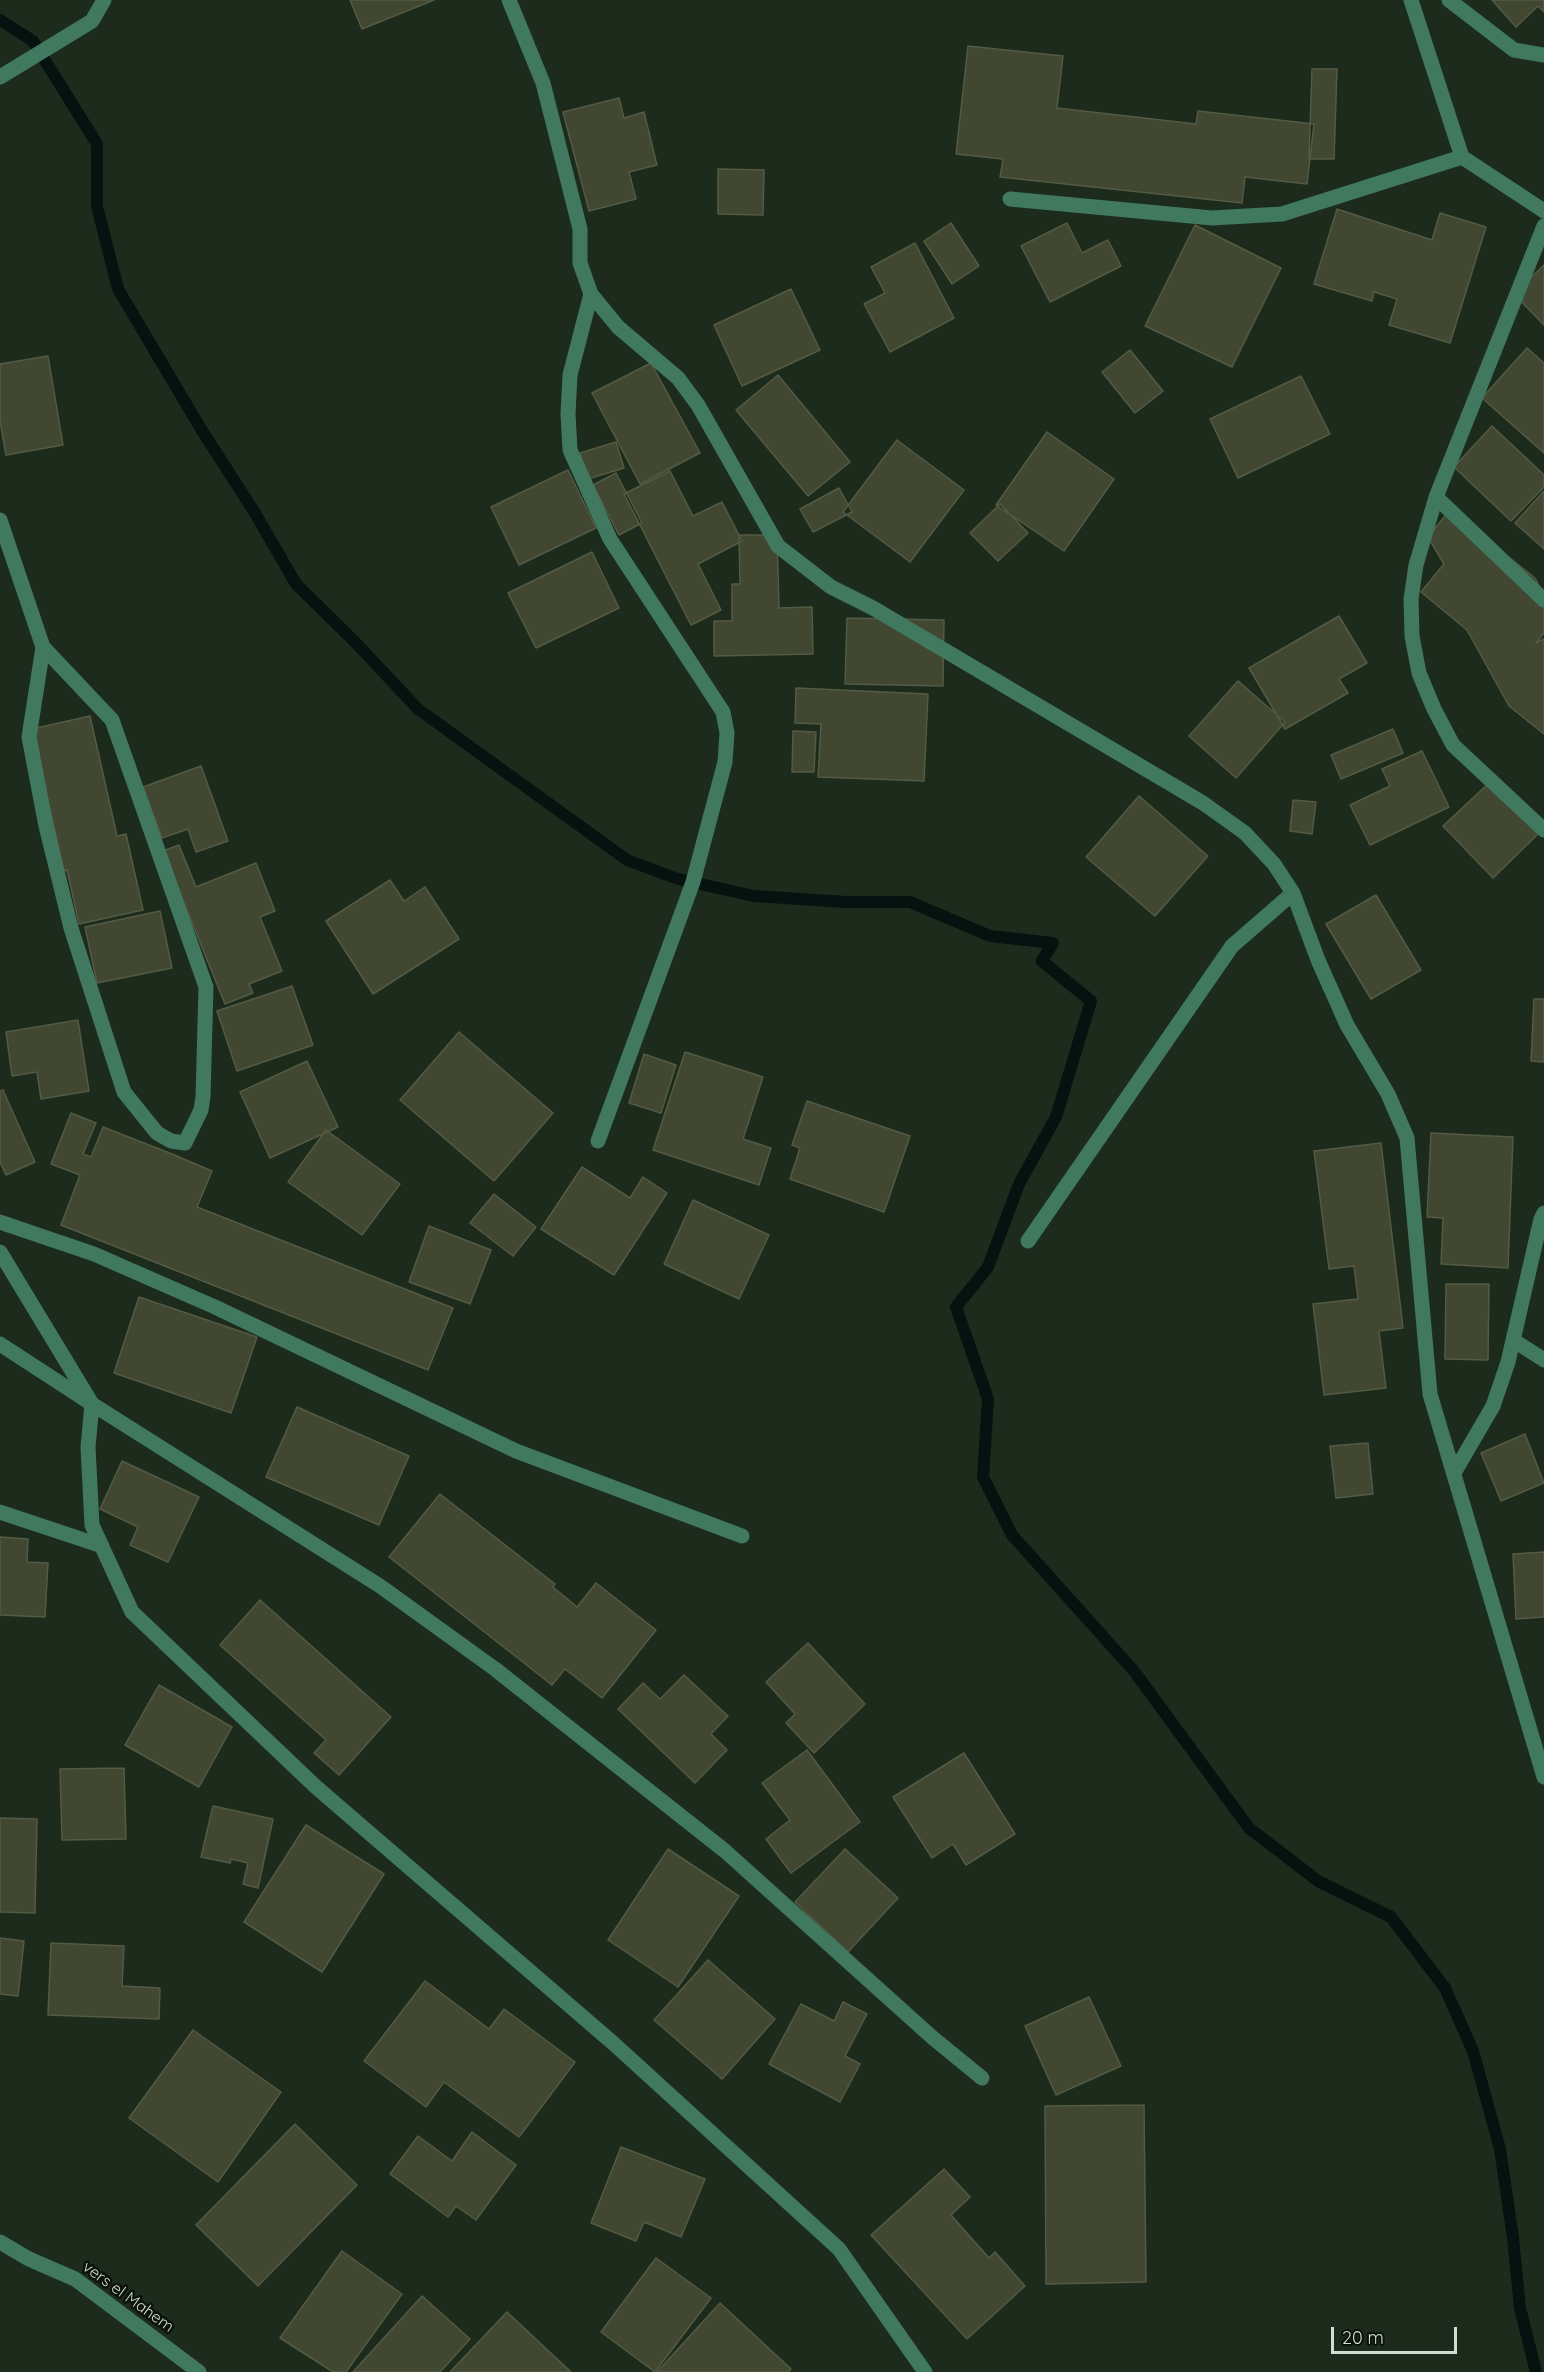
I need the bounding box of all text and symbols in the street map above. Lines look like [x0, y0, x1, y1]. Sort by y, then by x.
street label: vers el Mahem [79, 2257, 177, 2337]
scale bar [1334, 2315, 1460, 2353]
text: 20 m [1342, 2326, 1384, 2349]

